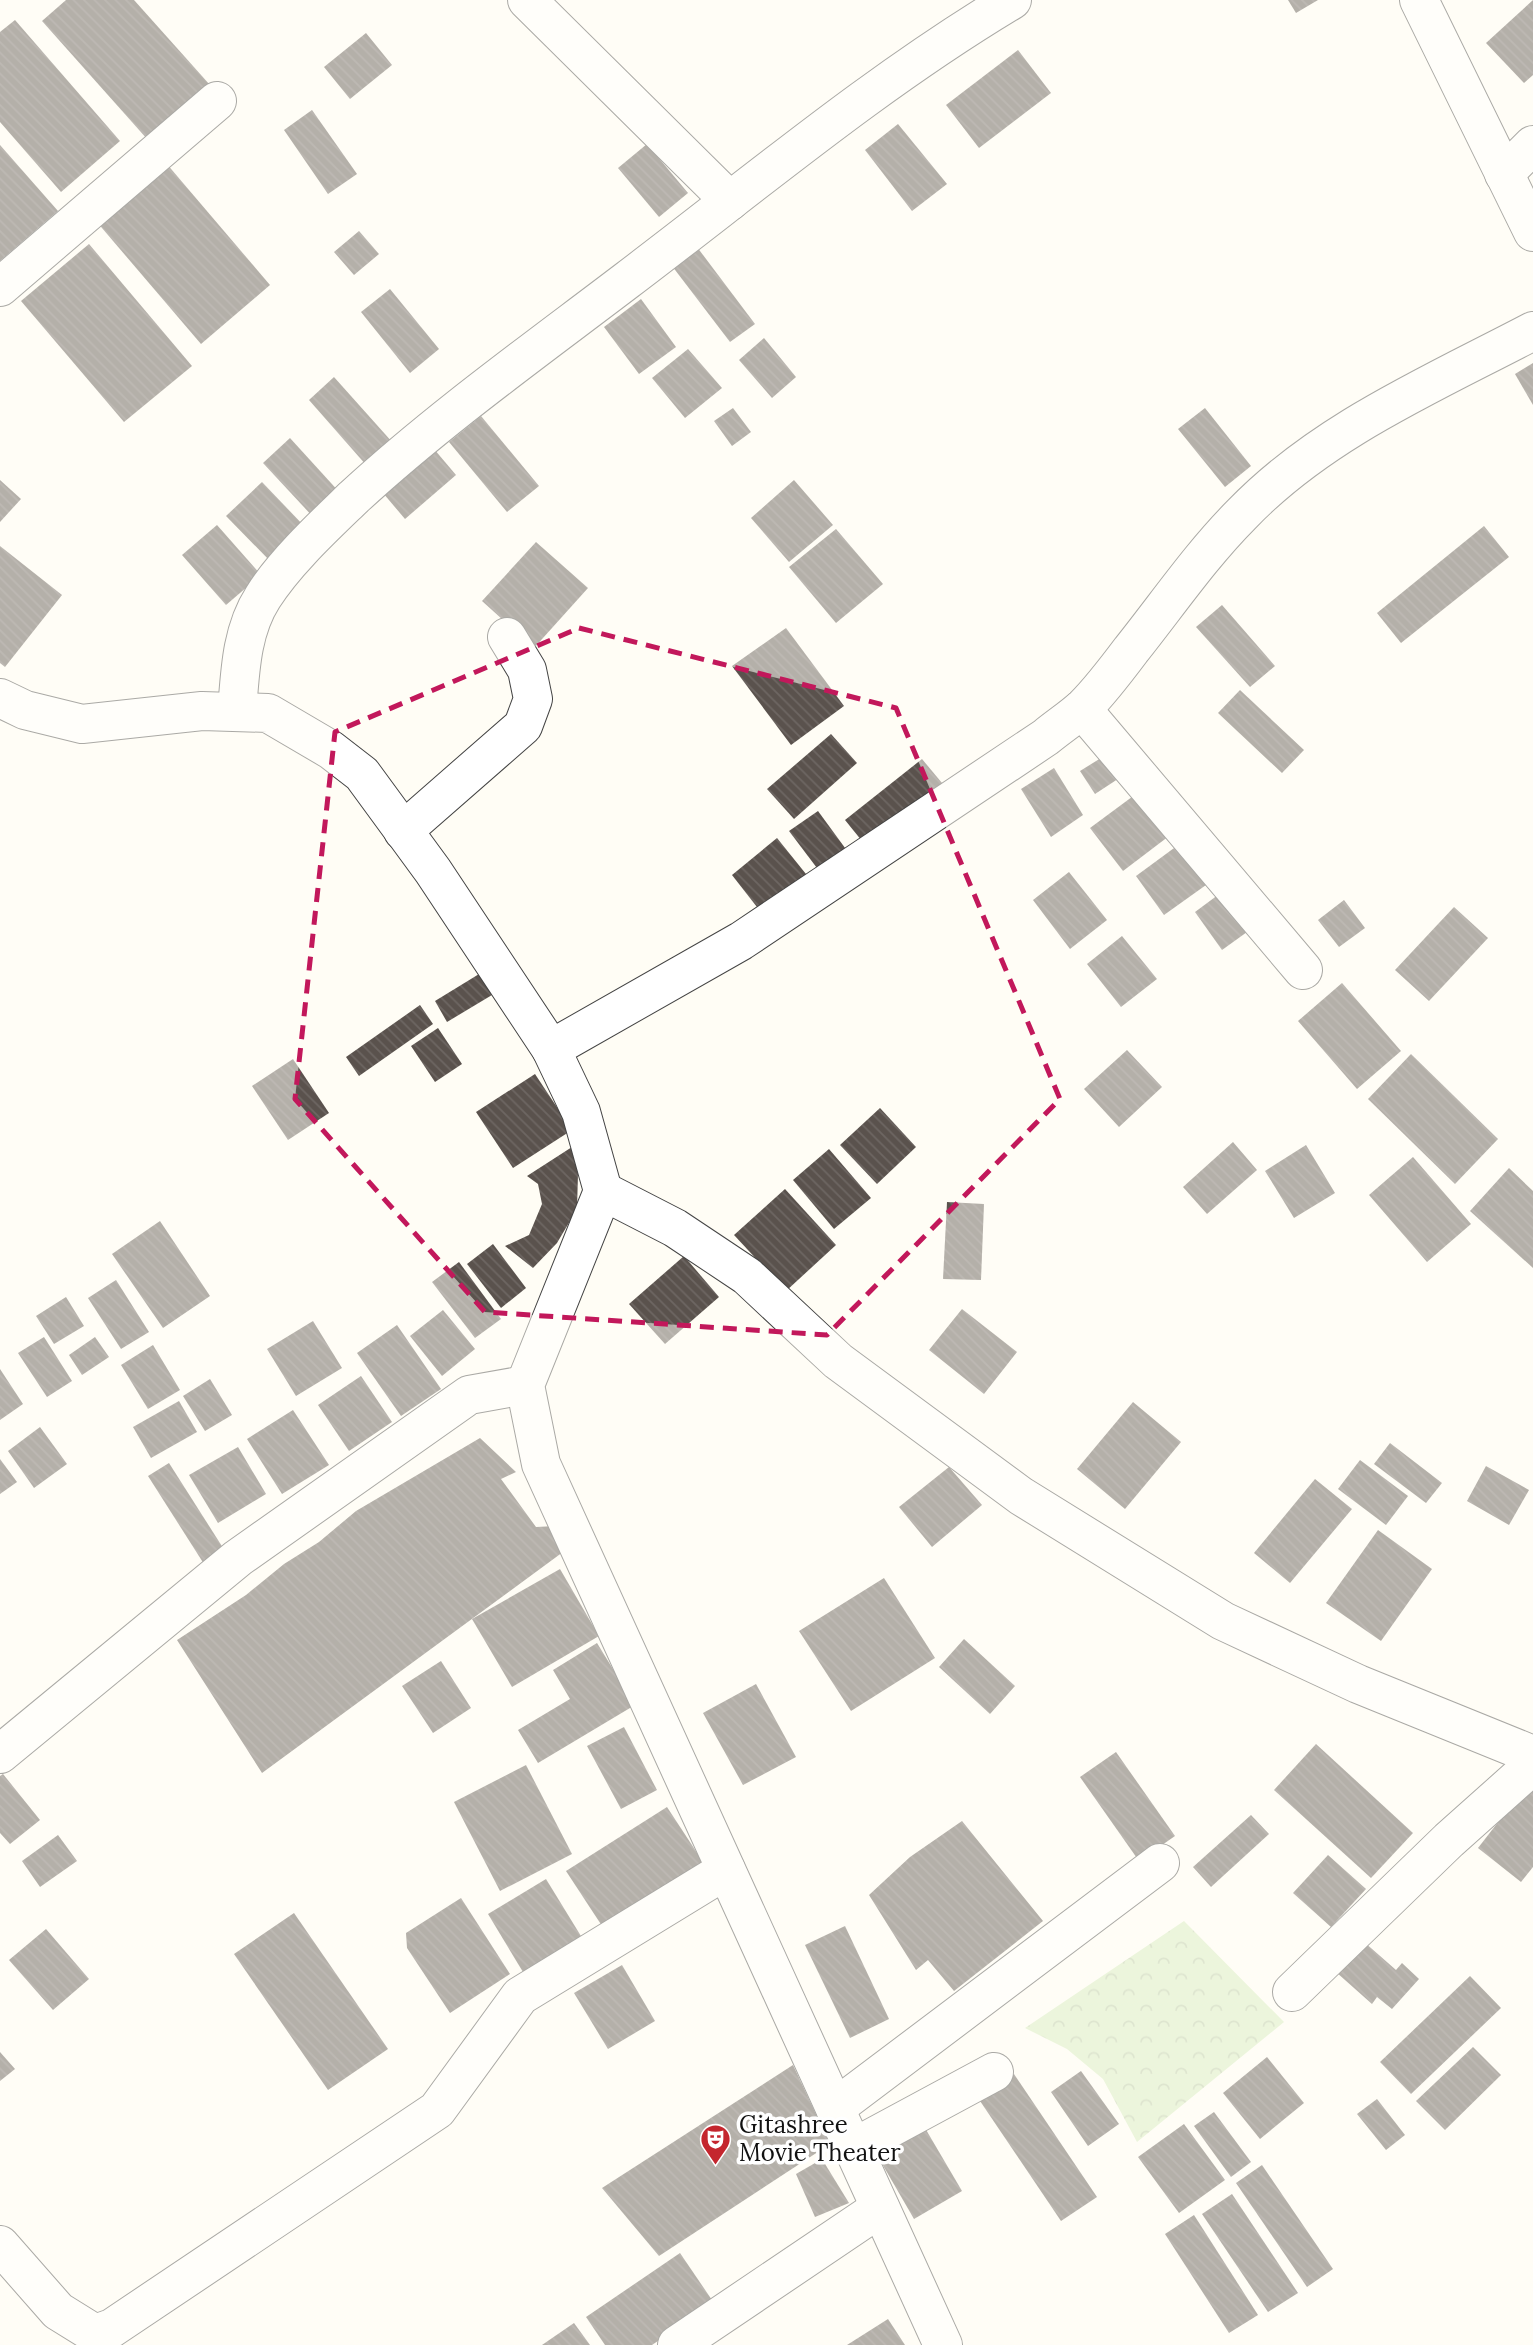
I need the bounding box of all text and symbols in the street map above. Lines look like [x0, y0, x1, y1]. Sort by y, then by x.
place label: Gitashree Movie Theater [739, 2109, 901, 2168]
theatre icon: Gitashree Movie Theater [699, 2122, 733, 2166]

